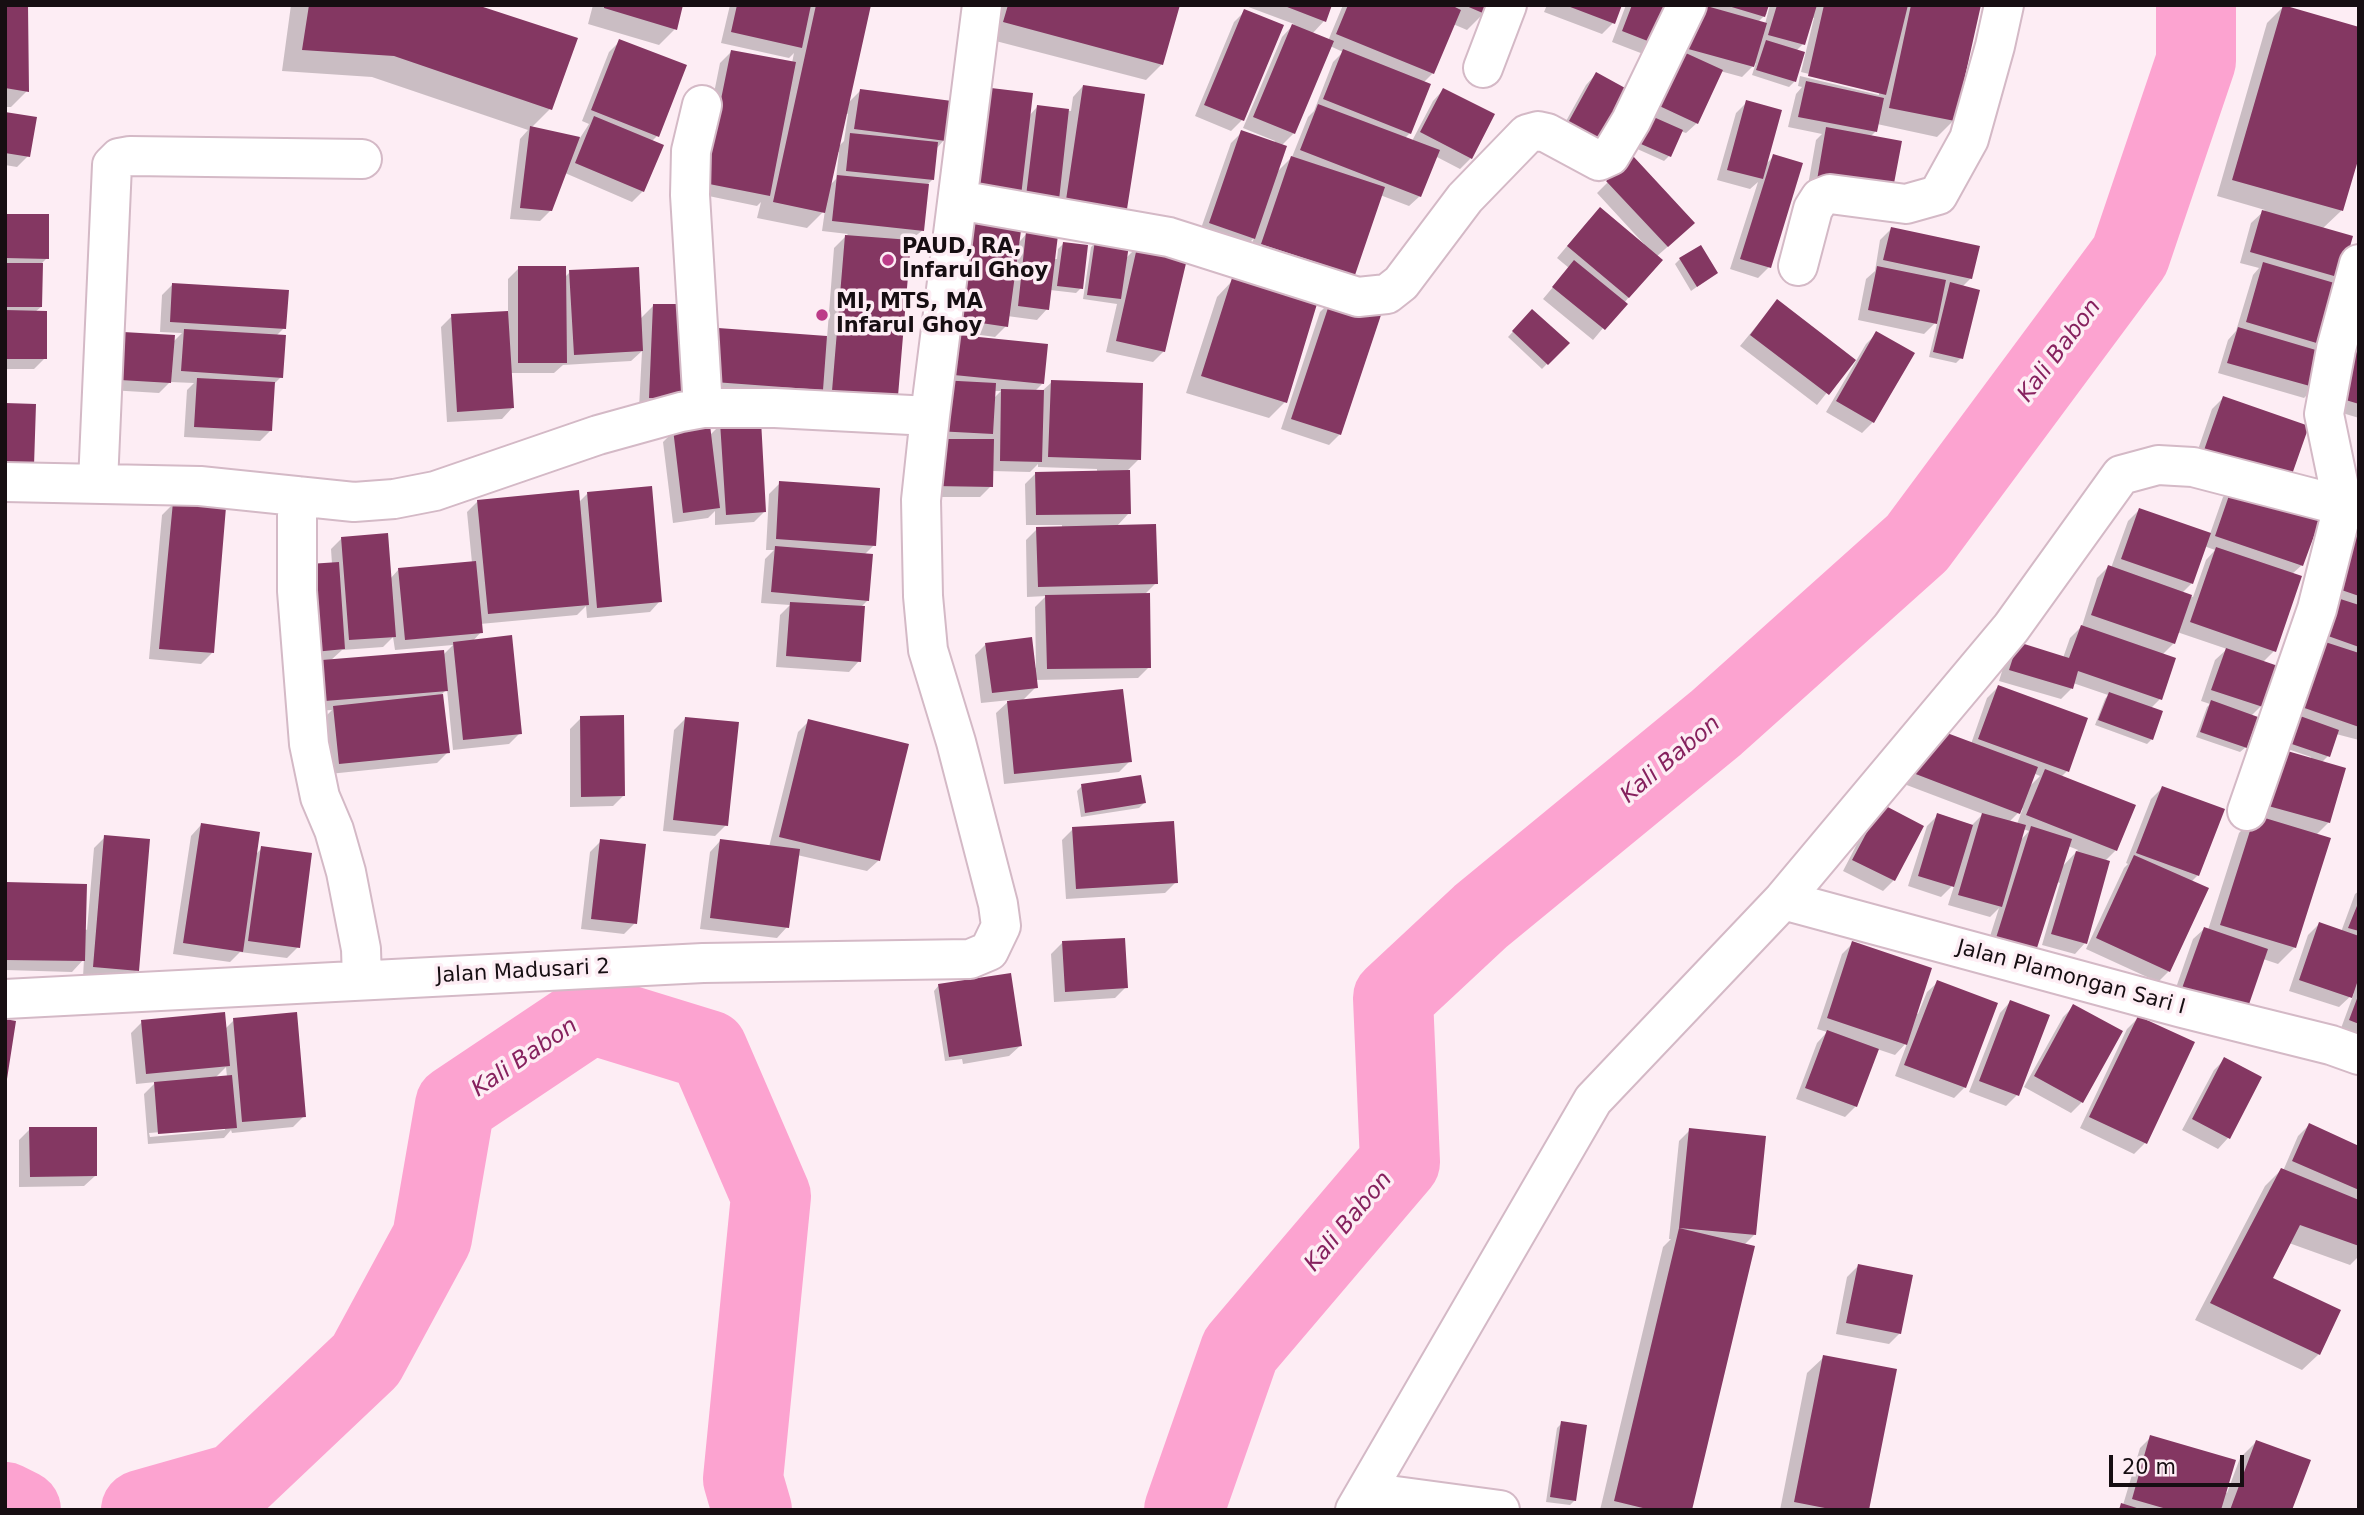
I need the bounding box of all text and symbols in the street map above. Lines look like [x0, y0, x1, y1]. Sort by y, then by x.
place label: PAUD, RA, Infarul Ghoy [902, 235, 1048, 285]
marker: PAUD, RA, Infarul Ghoy [880, 252, 896, 268]
place label: MI, MTS, MA Infarul Ghoy [836, 290, 983, 340]
water label: Kali Babon [2012, 294, 2108, 408]
marker: MI, MTS, MA Infarul Ghoy [814, 307, 830, 323]
water label: Kali Babon [1616, 710, 1726, 810]
street label: Jalan Plamongan Sari I [1954, 935, 2188, 1021]
street label: Jalan Madusari 2 [436, 955, 610, 989]
water label: Kali Babon [467, 1013, 583, 1103]
water label: Kali Babon [1299, 1167, 1399, 1277]
scale bar [2112, 1442, 2247, 1486]
text: 20 m [2122, 1455, 2176, 1479]

